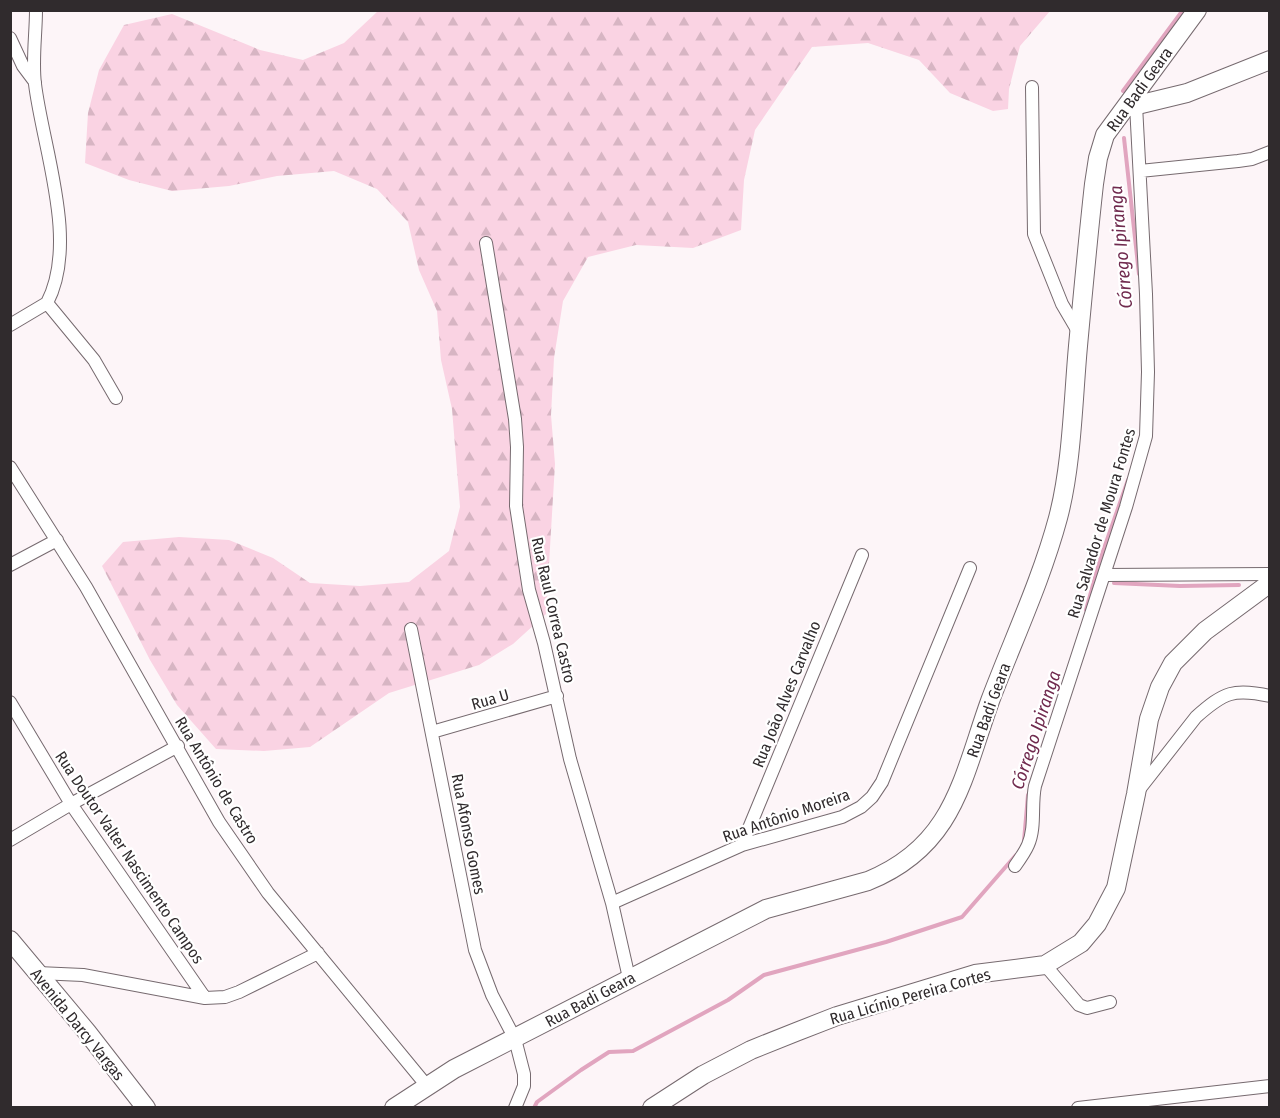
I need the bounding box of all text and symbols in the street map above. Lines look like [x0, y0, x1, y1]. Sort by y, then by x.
street label: Rua Badi Geara [1103, 43, 1176, 135]
water label: Córrego Ipiranga [1105, 184, 1137, 310]
street label: Rua Salvador de Moura Fontes [1064, 426, 1139, 620]
street label: Rua Raul Correa Castro [527, 535, 580, 685]
street label: Rua João Alves Carvalho [748, 618, 825, 770]
street label: Rua Badi Geara [963, 660, 1014, 760]
water label: Córrego Ipiranga [1006, 668, 1066, 792]
street label: Rua U [469, 685, 511, 714]
street label: Rua Antônio de Castro [171, 713, 262, 847]
street label: Rua Doutor Valter Nascimento Campos [51, 748, 208, 967]
street label: Rua Afonso Gomes [448, 772, 490, 896]
street label: Rua Antônio Moreira [720, 785, 852, 846]
street label: Rua Licínio Pereira Cortes [828, 964, 993, 1029]
street label: Avenida Darcy Vargas [27, 965, 129, 1084]
street label: Rua Badi Geara [542, 968, 639, 1031]

